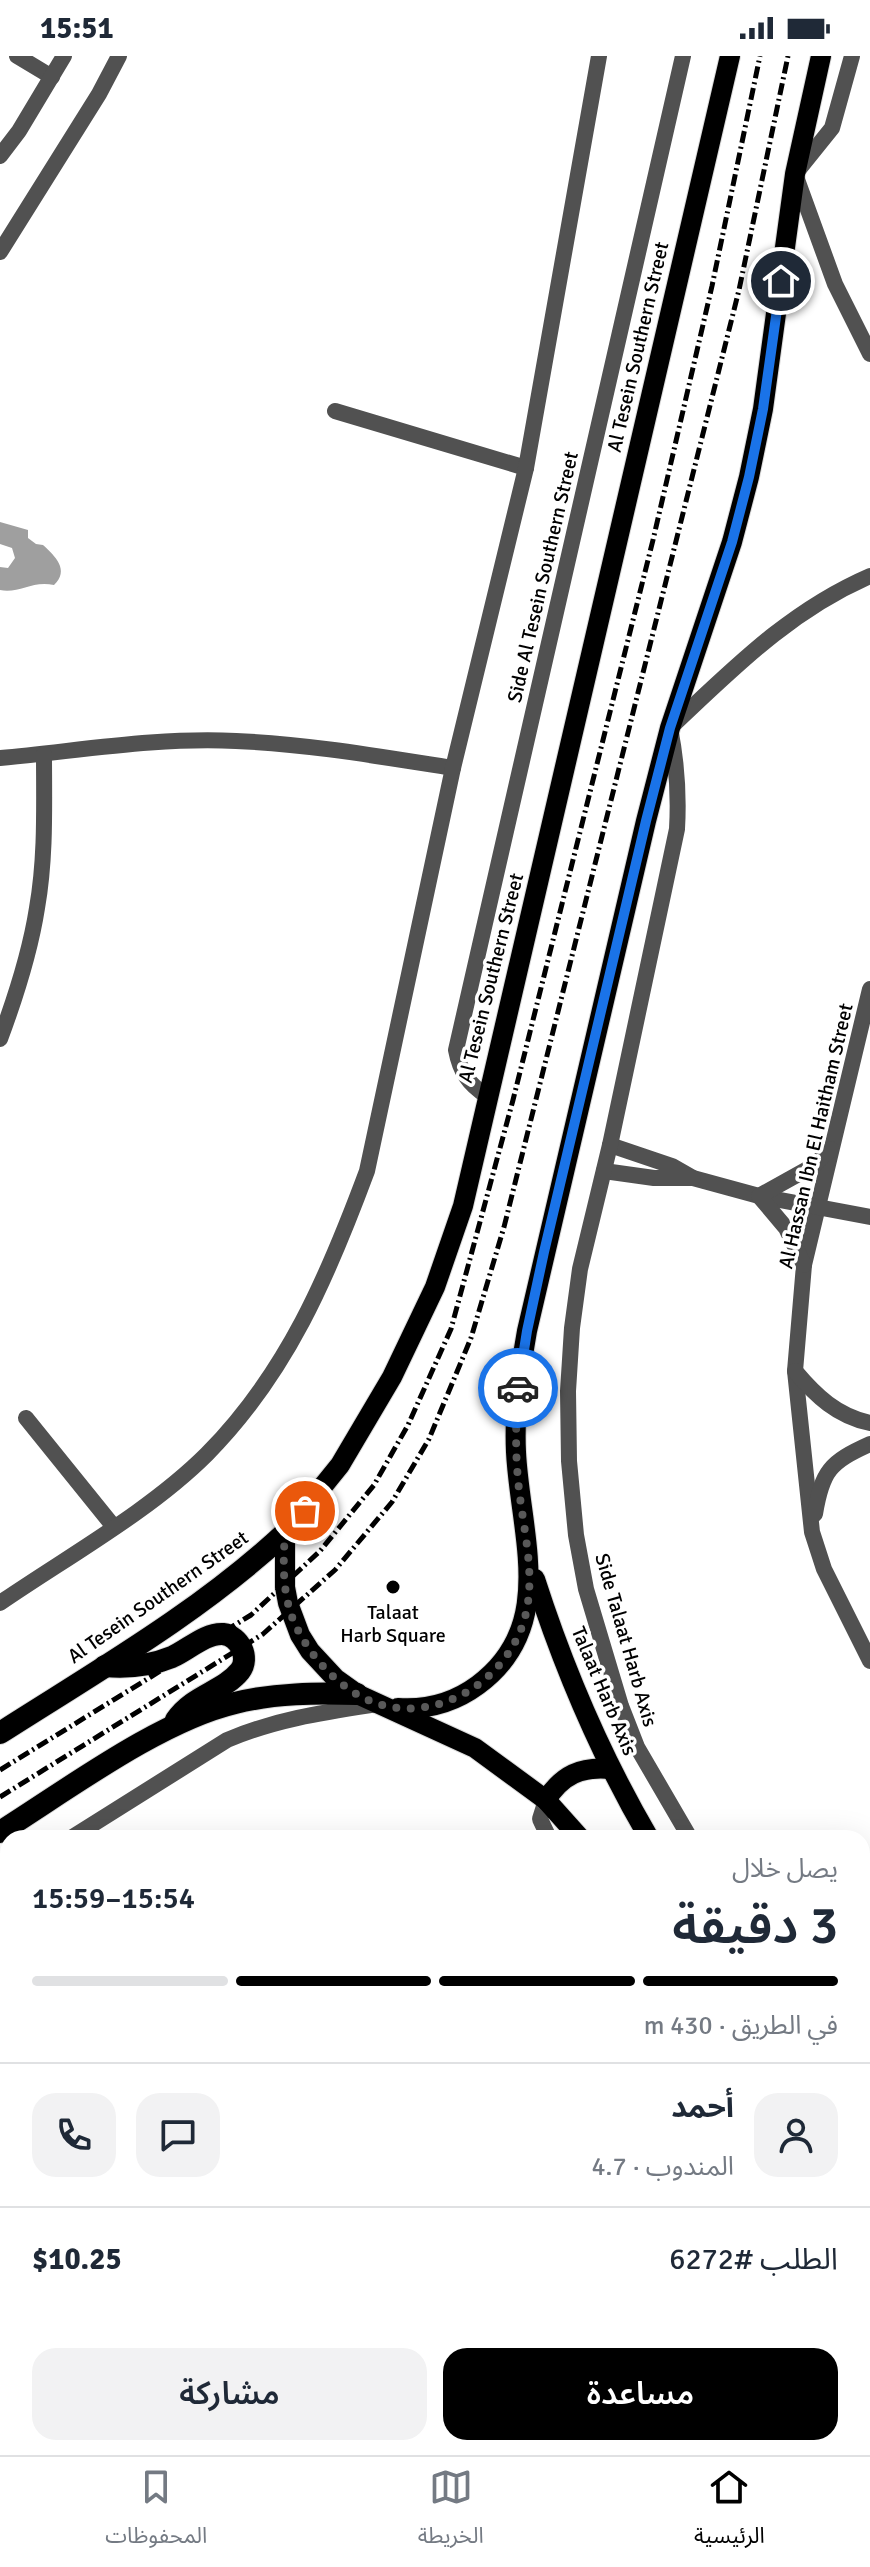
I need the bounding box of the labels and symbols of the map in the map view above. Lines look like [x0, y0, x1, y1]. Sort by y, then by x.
street label: Al Tesein Southern Street [602, 239, 674, 455]
pin [747, 247, 815, 315]
street label: Side Al Tesein Southern Street [502, 449, 584, 705]
street label: Al Tesein Southern Street [453, 871, 529, 1085]
street label: Al Hassan Ibn El Haitham Street [773, 1001, 859, 1271]
courier [478, 1348, 558, 1428]
pin [271, 1477, 339, 1545]
street label: Al Tesein Southern Street [63, 1525, 253, 1669]
street label: Side Talaat Harb Axis [590, 1551, 662, 1729]
marker: Talaat Harb Square [384, 1578, 402, 1596]
place label: Talaat Harb Square [340, 1600, 446, 1648]
street label: Talaat Harb Axis [566, 1623, 642, 1759]

